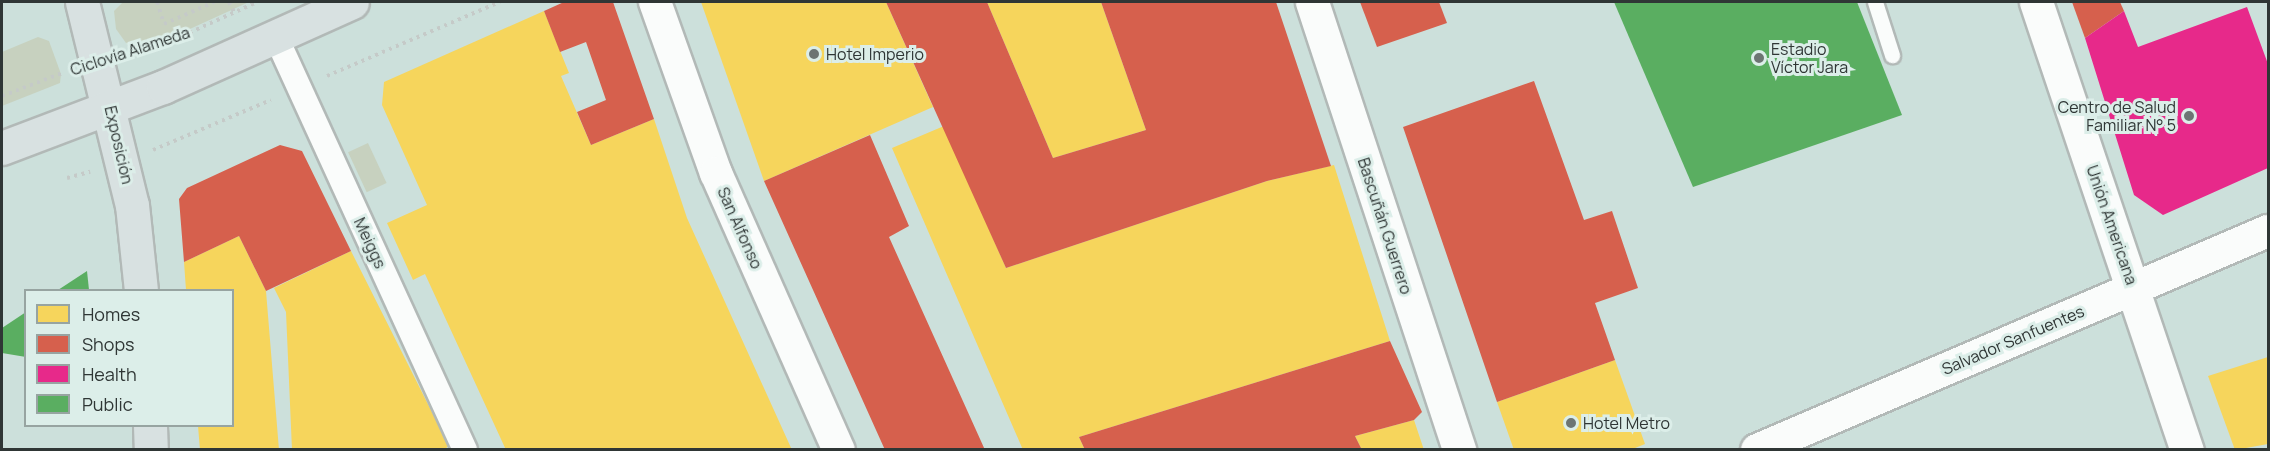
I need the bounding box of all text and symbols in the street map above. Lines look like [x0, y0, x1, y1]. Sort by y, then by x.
street label: Ciclovía Alameda [68, 23, 192, 79]
place label: Estadio Víctor Jara [1771, 39, 1848, 77]
place label: Hotel Imperio [826, 44, 924, 64]
marker: Hotel Imperio [807, 47, 821, 61]
marker: Estadio Víctor Jara [1752, 51, 1766, 65]
place label: Centro de Salud Familiar N° 5 [2058, 97, 2176, 135]
street label: Exposición [101, 104, 137, 186]
marker: Centro de Salud Familiar N° 5 [2180, 107, 2198, 125]
street label: Bascuñán Guerrero [1354, 155, 1416, 297]
street label: Unión Americana [2083, 163, 2141, 287]
street label: San Alfonso [713, 184, 767, 272]
street label: Meiggs [350, 215, 390, 271]
legend [24, 289, 234, 427]
street label: Salvador Sanfuentes [1939, 301, 2087, 379]
text: Homes [82, 302, 140, 326]
text: Shops [82, 332, 134, 356]
text: Health [82, 362, 137, 386]
text: Public [82, 392, 133, 416]
place label: Hotel Metro [1583, 413, 1670, 433]
marker: Hotel Metro [1564, 416, 1578, 430]

